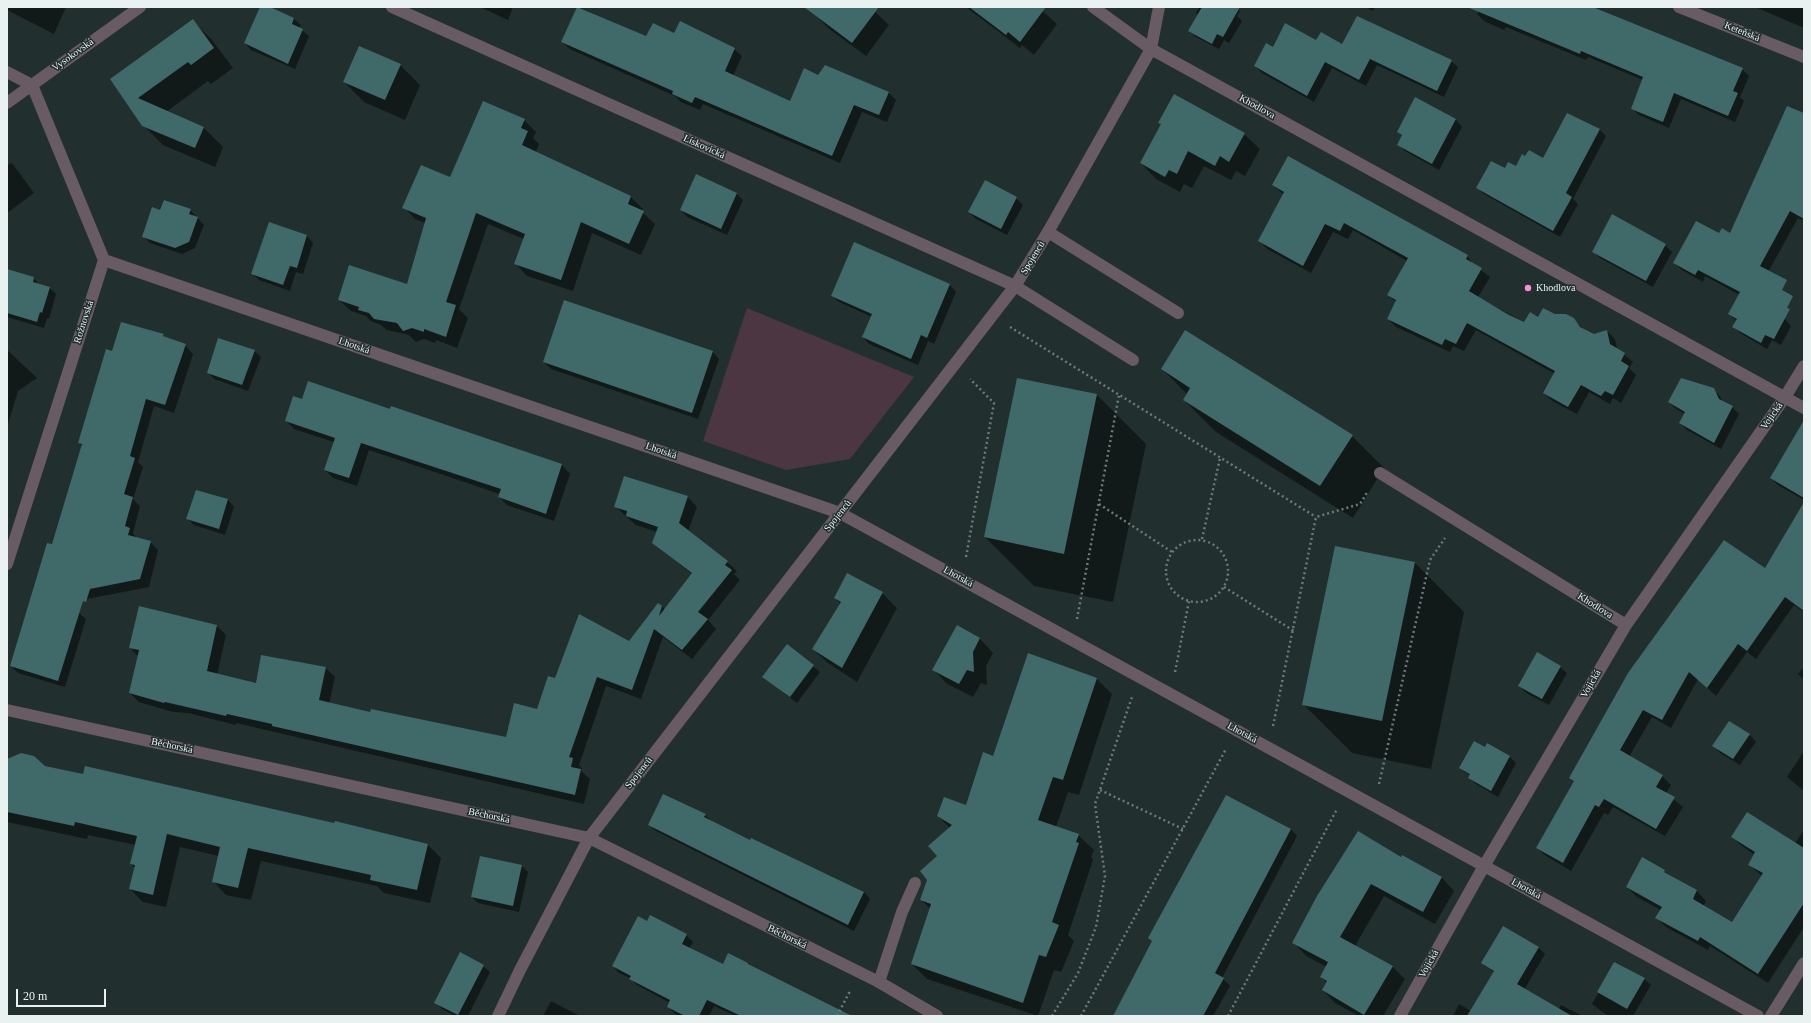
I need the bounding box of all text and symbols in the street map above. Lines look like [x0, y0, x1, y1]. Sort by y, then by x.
street label: Keteňská [1723, 19, 1761, 45]
street label: Vysokovská [50, 36, 96, 74]
street label: Khodlova [1237, 92, 1277, 122]
street label: Lískovická [681, 132, 727, 162]
street label: Spojenců [1018, 239, 1048, 277]
place label: Khodlova [1536, 282, 1575, 294]
marker: Khodlova [1523, 283, 1533, 293]
street label: Rožnovská [71, 299, 97, 345]
street label: Lhotská [337, 335, 371, 357]
street label: Vojická [1758, 400, 1786, 432]
street label: Lhotská [644, 440, 678, 462]
street label: Spojenců [822, 498, 854, 534]
street label: Lhotská [941, 564, 975, 590]
street label: Khodlova [1575, 590, 1615, 622]
street label: Vojická [1578, 668, 1604, 700]
street label: Lhotská [1225, 720, 1259, 746]
street label: Běchorská [150, 736, 194, 756]
street label: Spojenců [623, 755, 655, 791]
street label: Běchorská [467, 806, 511, 826]
street label: Lhotská [1509, 876, 1543, 902]
street label: Běchorská [765, 922, 809, 952]
street label: Vojická [1416, 948, 1442, 980]
scale bar [18, 981, 108, 1007]
text: 20 m [23, 989, 47, 1003]

